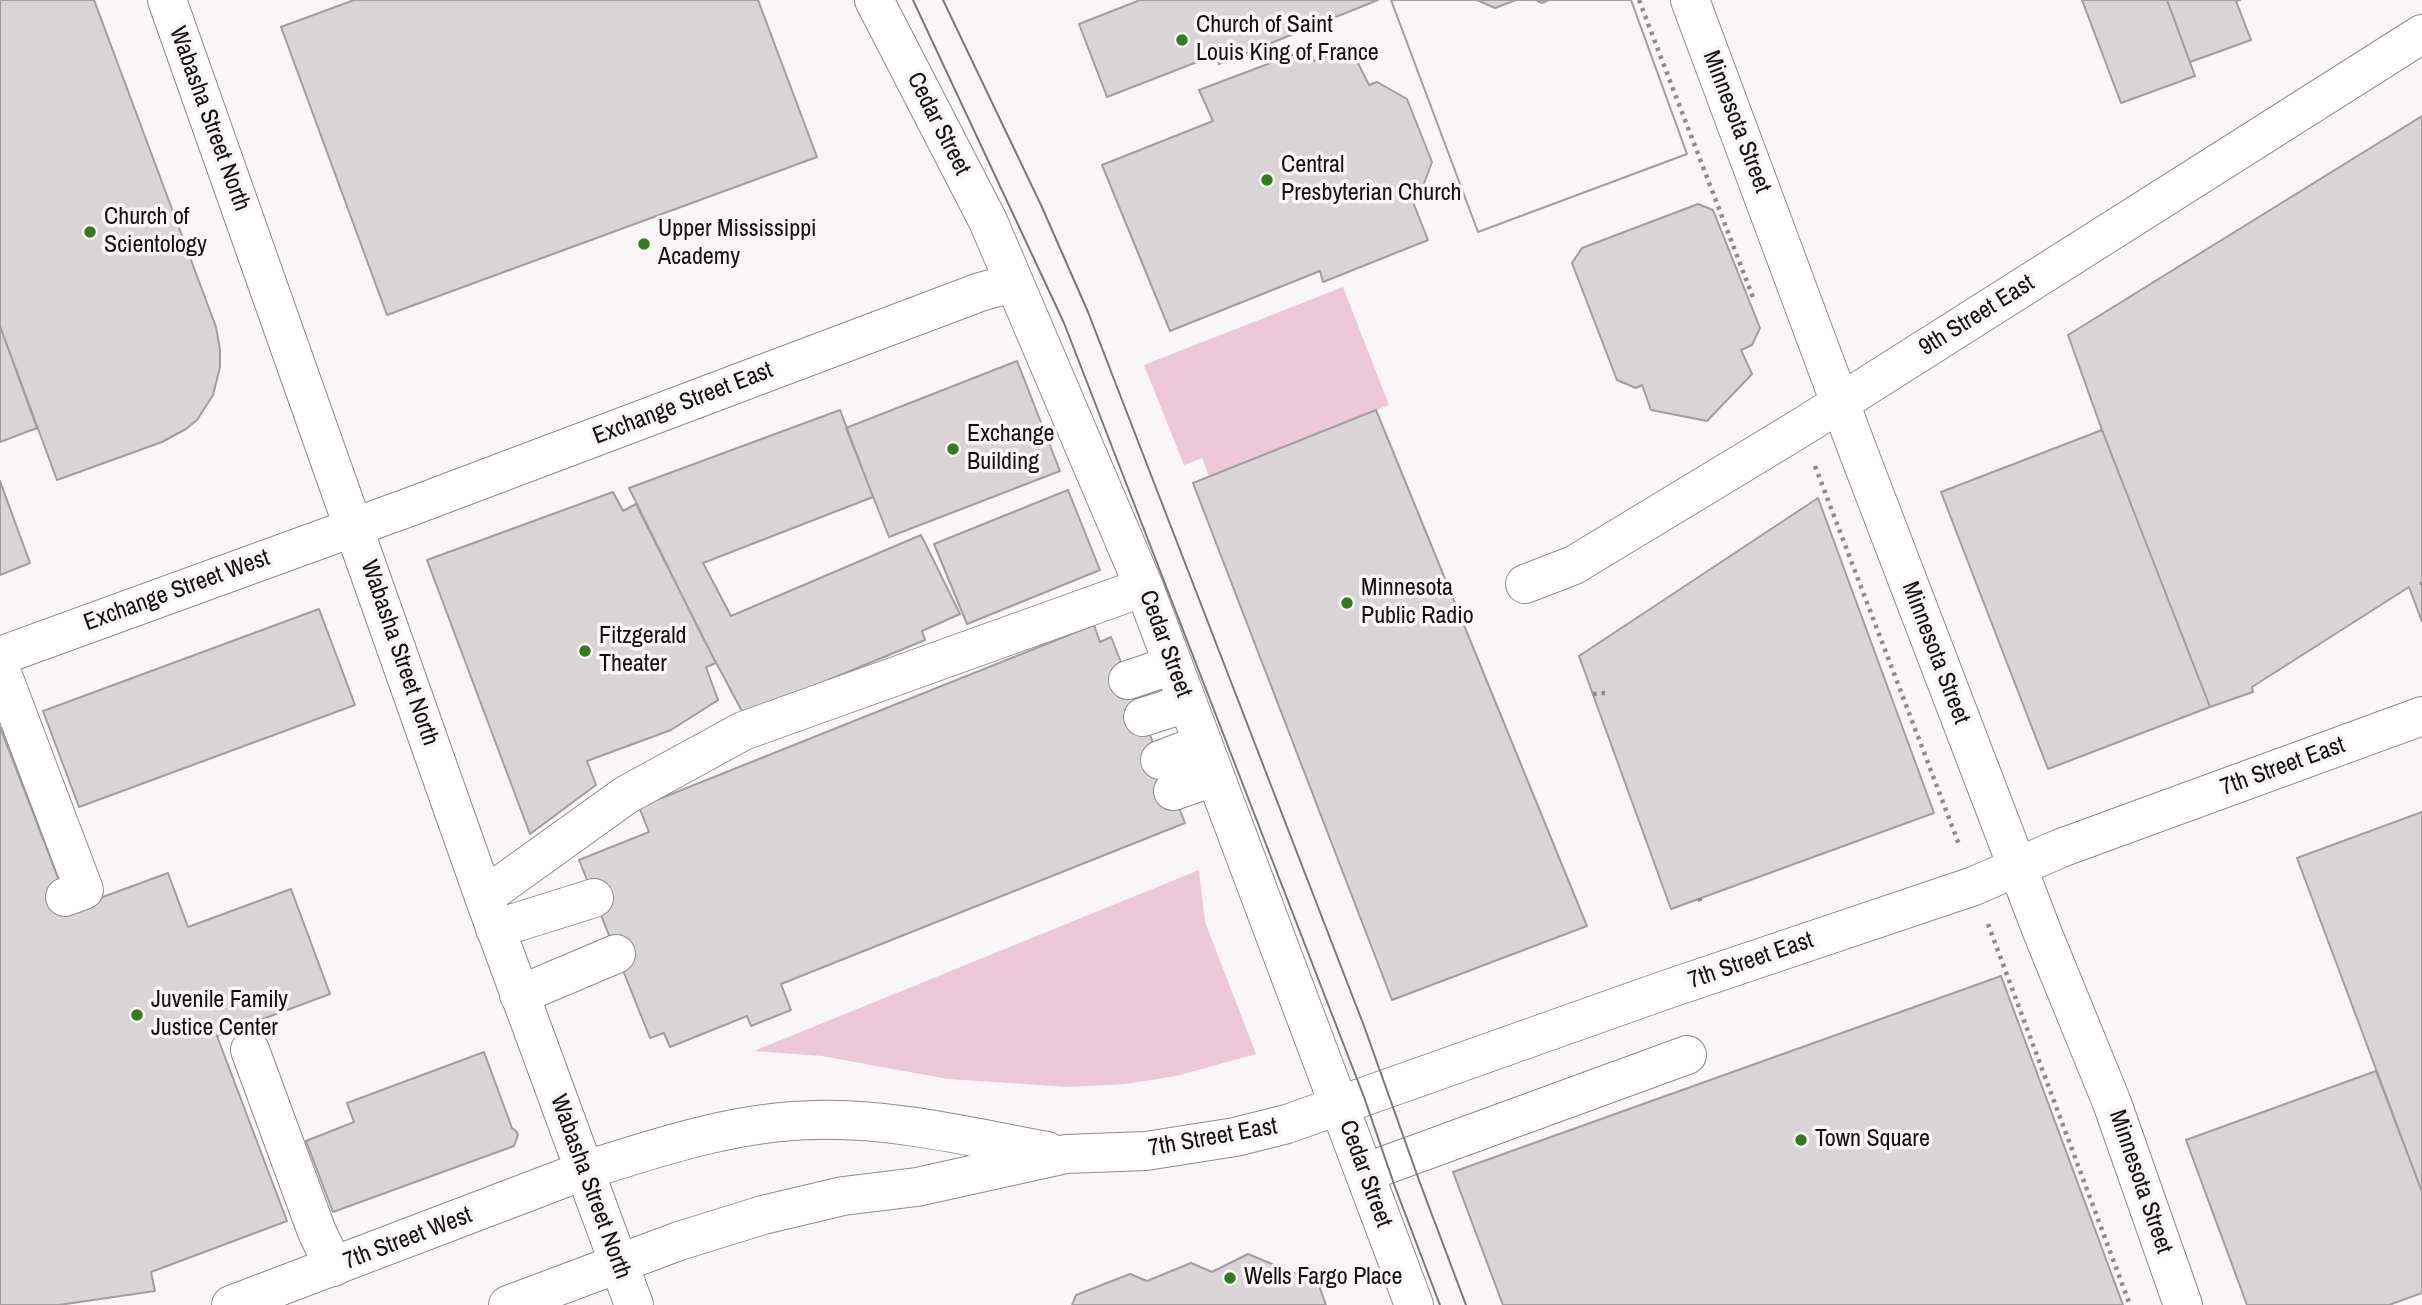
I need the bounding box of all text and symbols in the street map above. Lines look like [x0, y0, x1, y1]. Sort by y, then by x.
place label: Church of Saint Louis King of France [1196, 12, 1379, 68]
street label: Wabasha Street North [162, 23, 256, 215]
marker: Church of Saint Louis King of France [1174, 32, 1190, 48]
street label: Minnesota Street [1696, 47, 1776, 197]
street label: Cedar Street [900, 68, 976, 180]
place label: Central Presbyterian Church [1281, 152, 1461, 208]
marker: Central Presbyterian Church [1259, 172, 1275, 188]
place label: Church of Scientology [104, 204, 207, 260]
place label: Upper Mississippi Academy [658, 216, 817, 272]
marker: Church of Scientology [82, 224, 98, 240]
marker: Upper Mississippi Academy [636, 236, 652, 252]
street label: 9th Street East [1914, 269, 2040, 363]
street label: Exchange Street East [589, 356, 777, 452]
place label: Exchange Building [967, 421, 1055, 477]
marker: Exchange Building [945, 441, 961, 457]
street label: Exchange Street West [80, 544, 274, 638]
street label: Wabasha Street North [354, 557, 444, 749]
place label: Minnesota Public Radio [1361, 575, 1474, 631]
street label: Minnesota Street [1895, 578, 1975, 728]
street label: Cedar Street [1132, 587, 1198, 701]
marker: Minnesota Public Radio [1339, 595, 1355, 611]
place label: Fitzgerald Theater [599, 623, 687, 679]
marker: Fitzgerald Theater [577, 643, 593, 659]
street label: 7th Street East [2217, 731, 2349, 803]
street label: 7th Street East [1685, 926, 1817, 996]
place label: Juvenile Family Justice Center [151, 987, 288, 1043]
marker: Juvenile Family Justice Center [129, 1007, 145, 1023]
street label: Wabasha Street North [543, 1091, 637, 1283]
street label: Minnesota Street [2102, 1106, 2178, 1258]
street label: 7th Street East [1146, 1113, 1280, 1163]
street label: Cedar Street [1332, 1117, 1398, 1231]
place label: Town Square [1815, 1126, 1930, 1154]
marker: Town Square [1793, 1132, 1809, 1148]
street label: 7th Street West [340, 1201, 476, 1277]
place label: Wells Fargo Place [1244, 1264, 1402, 1292]
marker: Wells Fargo Place [1222, 1270, 1238, 1286]

